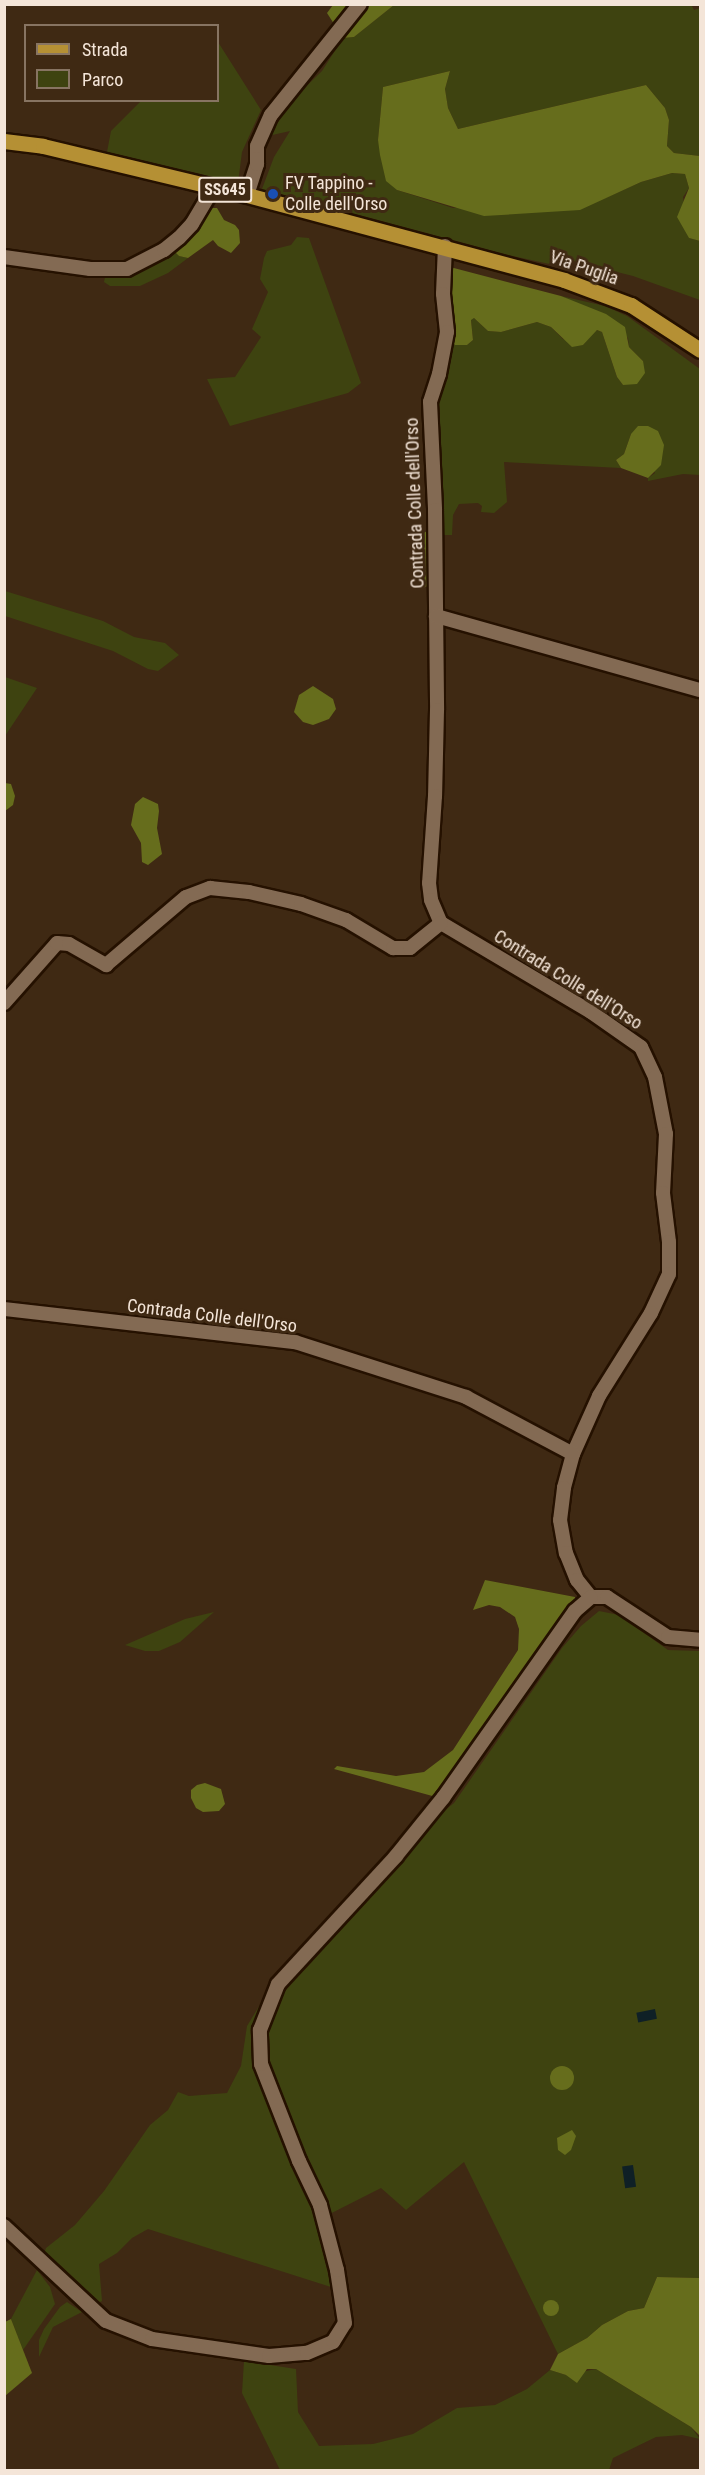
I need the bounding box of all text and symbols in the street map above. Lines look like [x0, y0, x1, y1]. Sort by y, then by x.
legend [24, 24, 219, 102]
text: Strada [82, 39, 128, 60]
text: Parco [82, 69, 123, 90]
place label: FV Tappino - Colle dell'Orso [285, 173, 387, 216]
road number: SS645 [198, 177, 252, 203]
marker: FV Tappino - Colle dell'Orso [266, 187, 280, 201]
street label: Via Puglia [547, 246, 621, 290]
street label: Contrada Colle dell'Orso [401, 417, 429, 589]
street label: Contrada Colle dell'Orso [490, 926, 646, 1034]
street label: Contrada Colle dell'Orso [126, 1295, 298, 1337]

